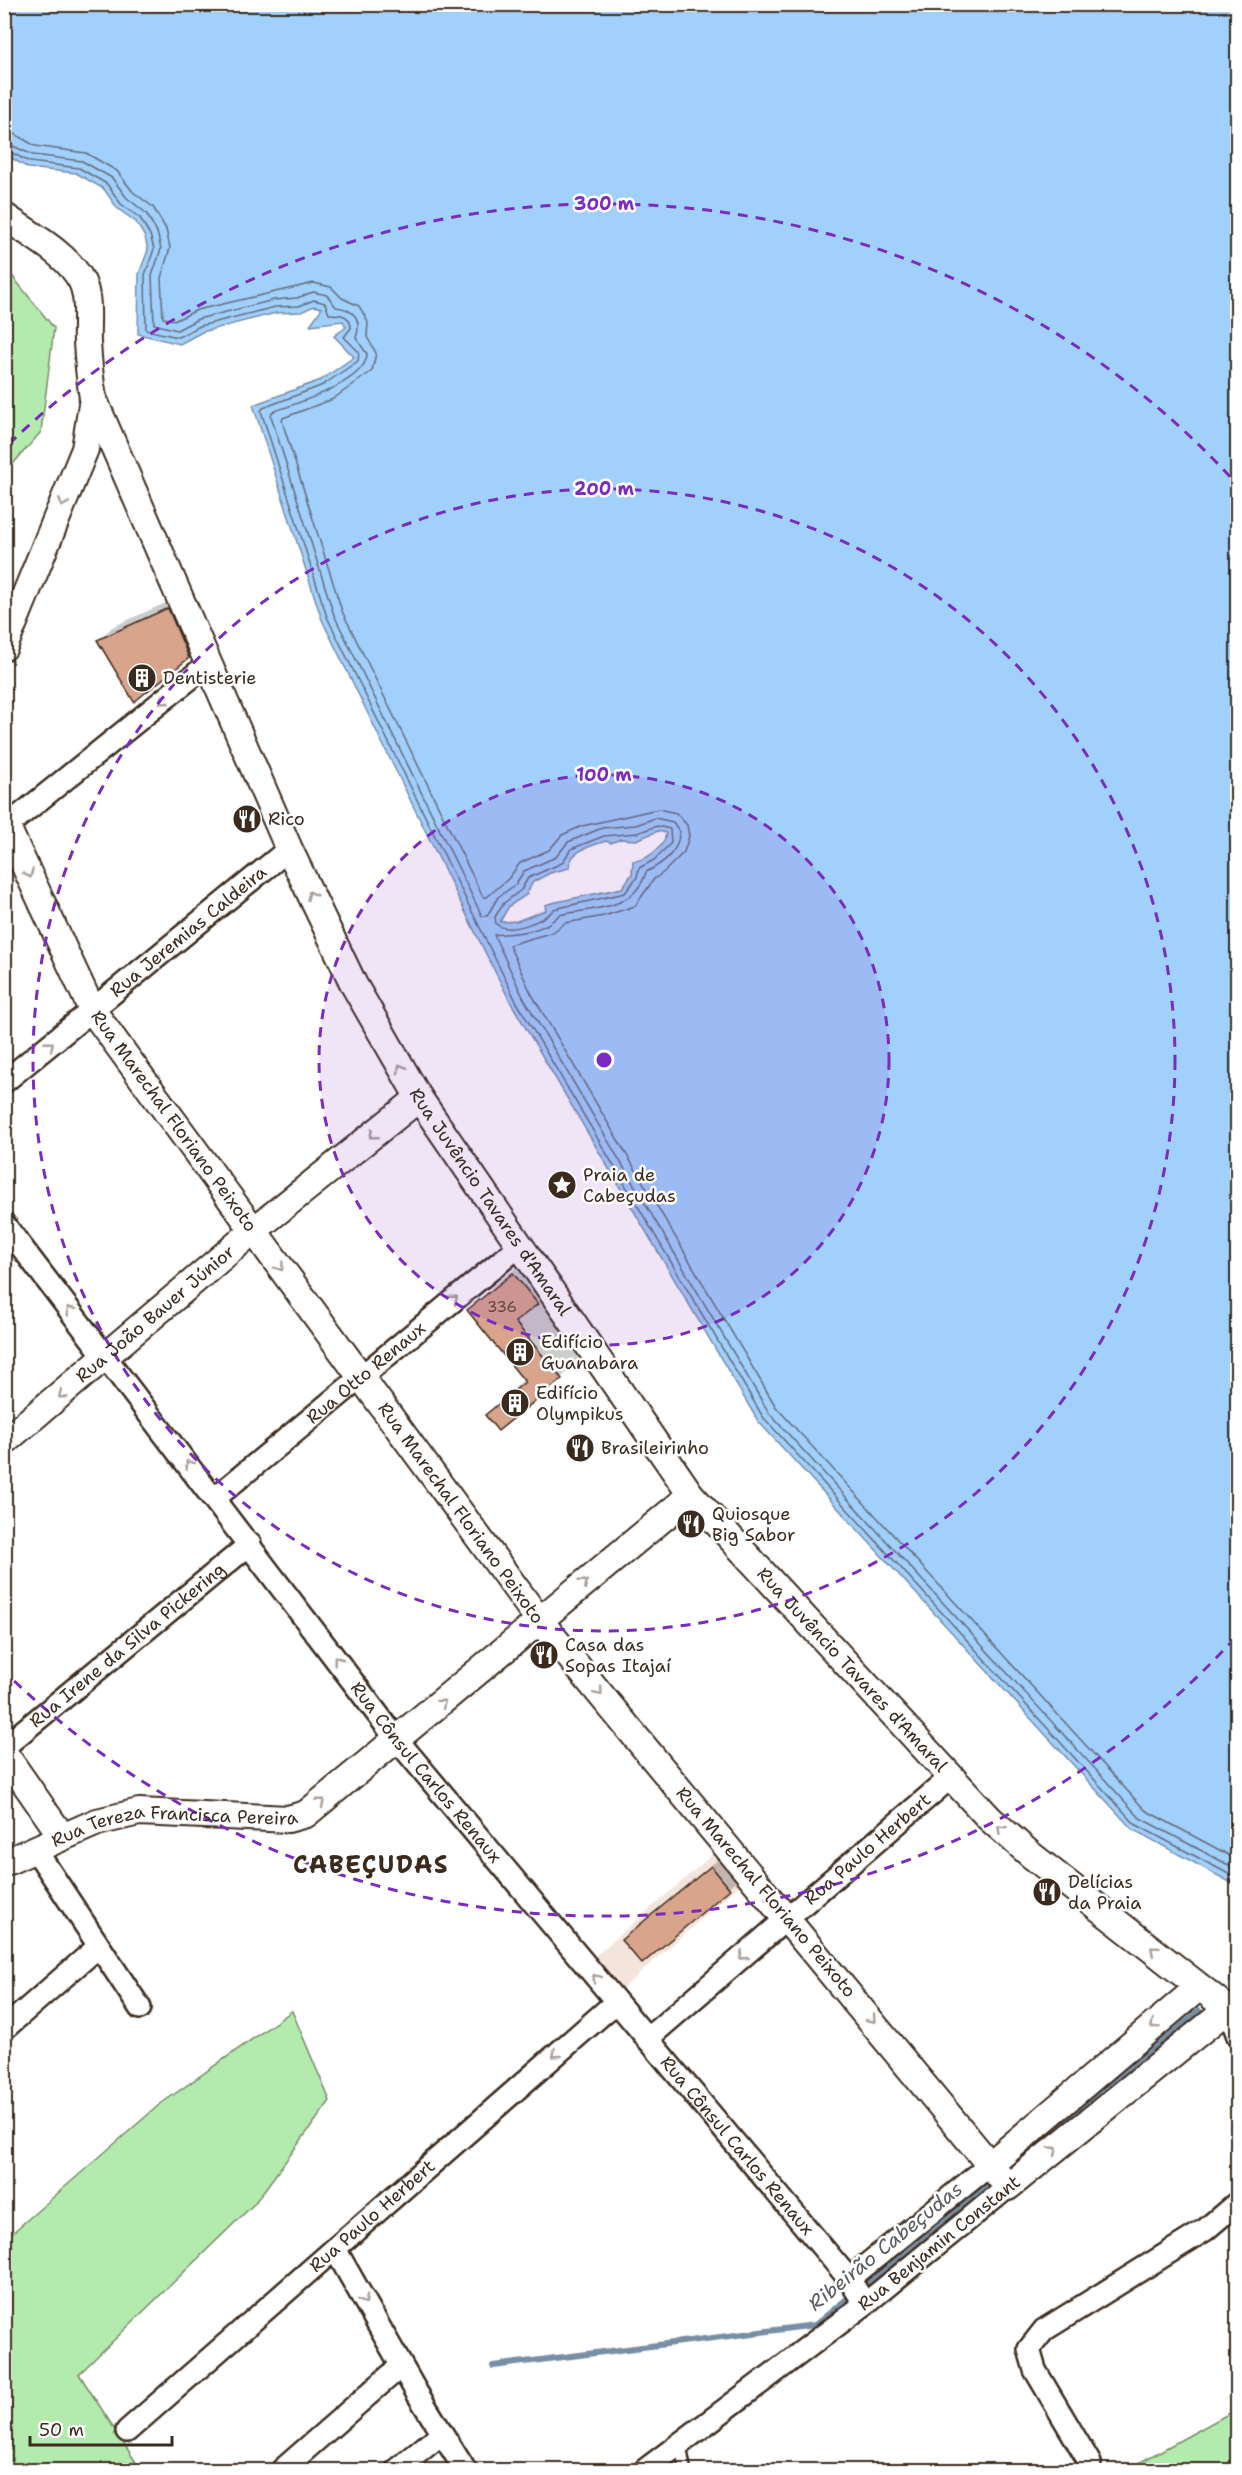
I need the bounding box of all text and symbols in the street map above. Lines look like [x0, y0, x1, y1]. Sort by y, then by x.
text: 300 m [574, 192, 635, 216]
text: 200 m [574, 477, 635, 501]
one-way arrow [58, 497, 70, 508]
building icon: Dentisterie [126, 662, 158, 694]
place label: Dentisterie [163, 666, 256, 690]
one-way arrow [158, 693, 169, 704]
text: 100 m [576, 763, 632, 787]
restaurant icon: Rico [231, 803, 263, 835]
place label: Rico [268, 807, 305, 831]
street label: Rua Jeremias Caldeira [105, 860, 272, 1003]
one-way arrow [21, 868, 33, 879]
one-way arrow [306, 891, 318, 902]
street label: Rua Marechal Floriano Peixoto [86, 1006, 262, 1236]
one-way arrow [43, 1041, 54, 1052]
centre of rings [594, 1050, 614, 1070]
one-way arrow [397, 1064, 408, 1074]
street label: Rua Juvêncio Tavares d'Amaral [404, 1084, 577, 1321]
one-way arrow [369, 1127, 380, 1138]
place label: Praia de Cabeçudas [583, 1163, 676, 1208]
place icon: Praia de Cabeçudas [546, 1169, 578, 1201]
street label: Rua João Bauer Júnior [71, 1240, 240, 1388]
one-way arrow [272, 1261, 283, 1272]
one-way arrow [447, 1296, 458, 1307]
house number: 336 [487, 1297, 517, 1317]
one-way arrow [66, 1306, 77, 1317]
street label: Rua Otto Renaux [301, 1316, 431, 1429]
place label: Edifício Guanabara [541, 1330, 638, 1375]
building icon: Edifício Guanabara [504, 1336, 536, 1368]
place label: Edifício Olympikus [536, 1381, 624, 1426]
one-way arrow [58, 1387, 69, 1398]
building icon: Edifício Olympikus [499, 1387, 531, 1419]
street label: Rua Marechal Floriano Peixoto [373, 1398, 549, 1628]
restaurant icon: Brasileirinho [564, 1432, 596, 1464]
place label: Brasileirinho [601, 1436, 709, 1460]
one-way arrow [185, 1460, 196, 1471]
place label: Quiosque Big Sabor [712, 1502, 795, 1547]
restaurant icon: Quiosque Big Sabor [675, 1508, 707, 1540]
street label: Rua Irene da Silva Pickering [24, 1557, 230, 1733]
street label: Rua Juvêncio Tavares d'Amaral [752, 1562, 953, 1778]
one-way arrow [577, 1579, 588, 1590]
place label: Casa das Sopas Itajaí [565, 1633, 671, 1678]
restaurant icon: Casa das Sopas Itajaí [528, 1639, 560, 1671]
one-way arrow [333, 1656, 344, 1667]
street label: Rua Cônsul Carlos Renaux [345, 1677, 507, 1868]
one-way arrow [591, 1685, 602, 1696]
one-way arrow [435, 1699, 446, 1710]
street label: Rua Marechal Floriano Peixoto [671, 1782, 861, 2002]
street label: Rua Paulo Herbert [799, 1788, 936, 1910]
one-way arrow [314, 1798, 325, 1809]
street label: Rua Tereza Francisca Pereira [47, 1799, 300, 1853]
one-way arrow [997, 1825, 1008, 1836]
district label: CABEÇUDAS [293, 1849, 449, 1881]
place label: Delícias da Praia [1068, 1870, 1141, 1915]
restaurant icon: Delícias da Praia [1031, 1876, 1063, 1908]
one-way arrow [1149, 1946, 1160, 1957]
one-way arrow [739, 1949, 750, 1960]
one-way arrow [592, 1974, 603, 1985]
one-way arrow [864, 2012, 875, 2023]
one-way arrow [1150, 2018, 1161, 2029]
one-way arrow [552, 2047, 563, 2058]
street label: Rua Cônsul Carlos Renaux [655, 2051, 819, 2240]
one-way arrow [1047, 2147, 1058, 2158]
street label: Rua Paulo Herbert [304, 2154, 440, 2278]
street label: Rua Benjamin Constant [853, 2170, 1025, 2316]
water label: Ribeirão Cabeçudas [802, 2176, 968, 2316]
one-way arrow [357, 2294, 368, 2304]
scale bar [30, 2409, 172, 2447]
text: 50 m [39, 2418, 84, 2442]

